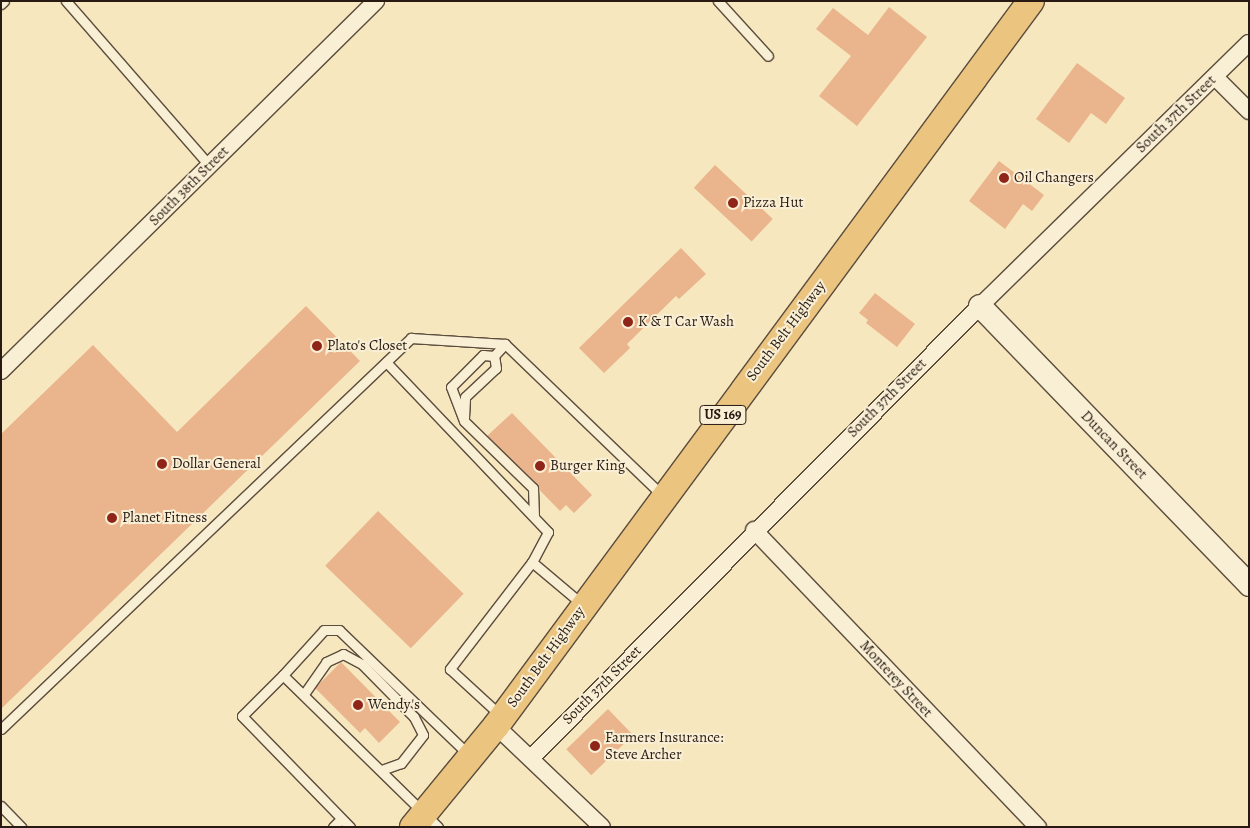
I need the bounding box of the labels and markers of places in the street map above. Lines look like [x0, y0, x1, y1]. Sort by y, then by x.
place label: Oil Changers [1014, 169, 1094, 187]
marker: Oil Changers [998, 172, 1010, 184]
place label: Pizza Hut [743, 194, 803, 212]
marker: Pizza Hut [727, 197, 739, 209]
place label: K & T Car Wash [638, 313, 734, 331]
marker: K & T Car Wash [622, 316, 634, 328]
place label: Plato's Closet [327, 337, 407, 355]
marker: Plato's Closet [311, 340, 323, 352]
place label: Dollar General [172, 455, 261, 473]
place label: Burger King [550, 457, 625, 475]
marker: Dollar General [156, 458, 168, 470]
marker: Burger King [534, 460, 546, 472]
place label: Planet Fitness [122, 509, 207, 527]
marker: Planet Fitness [106, 512, 118, 524]
place label: Wendy's [368, 696, 420, 714]
marker: Wendy's [352, 699, 364, 711]
place label: Farmers Insurance: Steve Archer [605, 728, 724, 763]
marker: Farmers Insurance: Steve Archer [589, 740, 601, 752]

